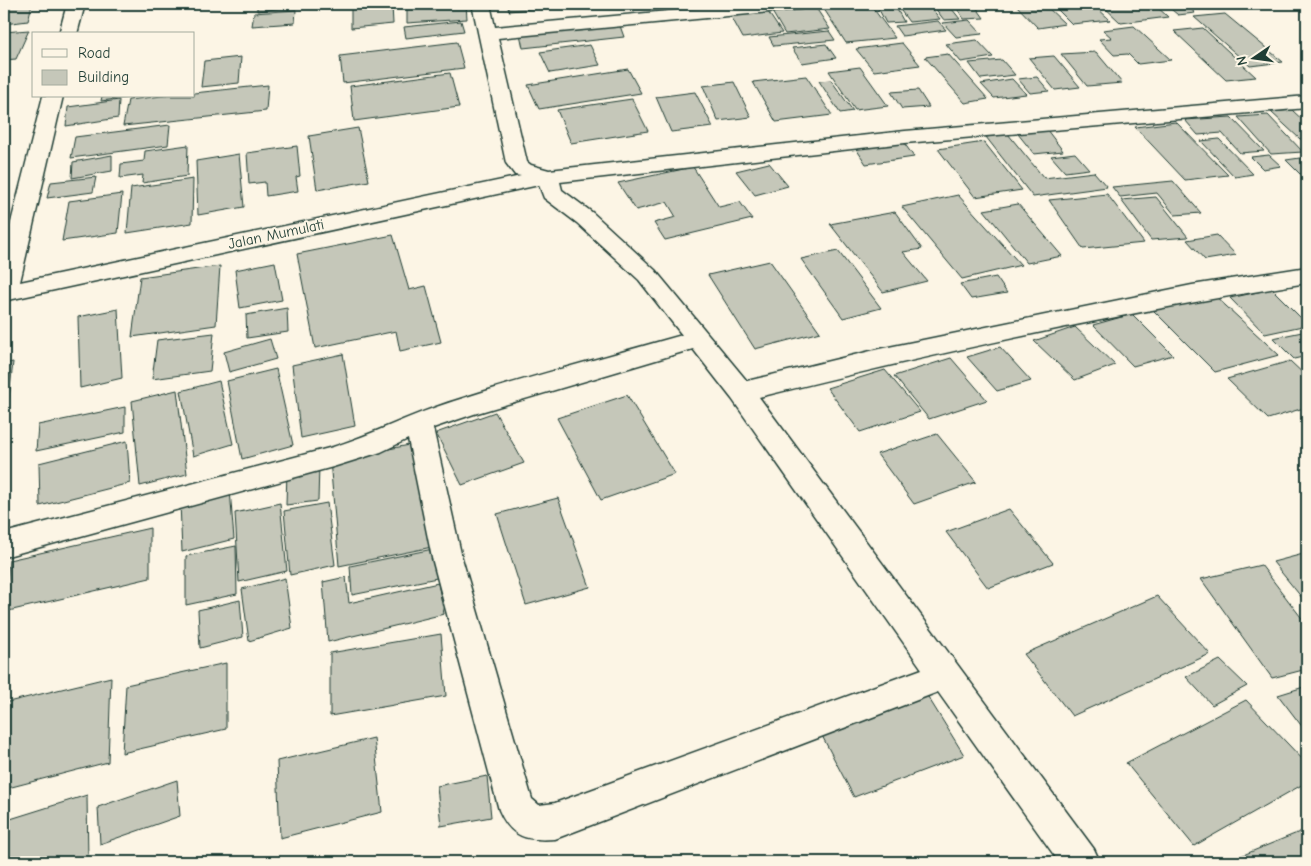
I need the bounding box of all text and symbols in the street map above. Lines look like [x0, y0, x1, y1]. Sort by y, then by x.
legend [32, 32, 195, 98]
north arrow [1228, 32, 1278, 82]
text: Road [78, 44, 110, 62]
text: N [1233, 54, 1251, 67]
text: Building [78, 68, 129, 86]
street label: Jalan Mumulati [226, 215, 326, 253]

